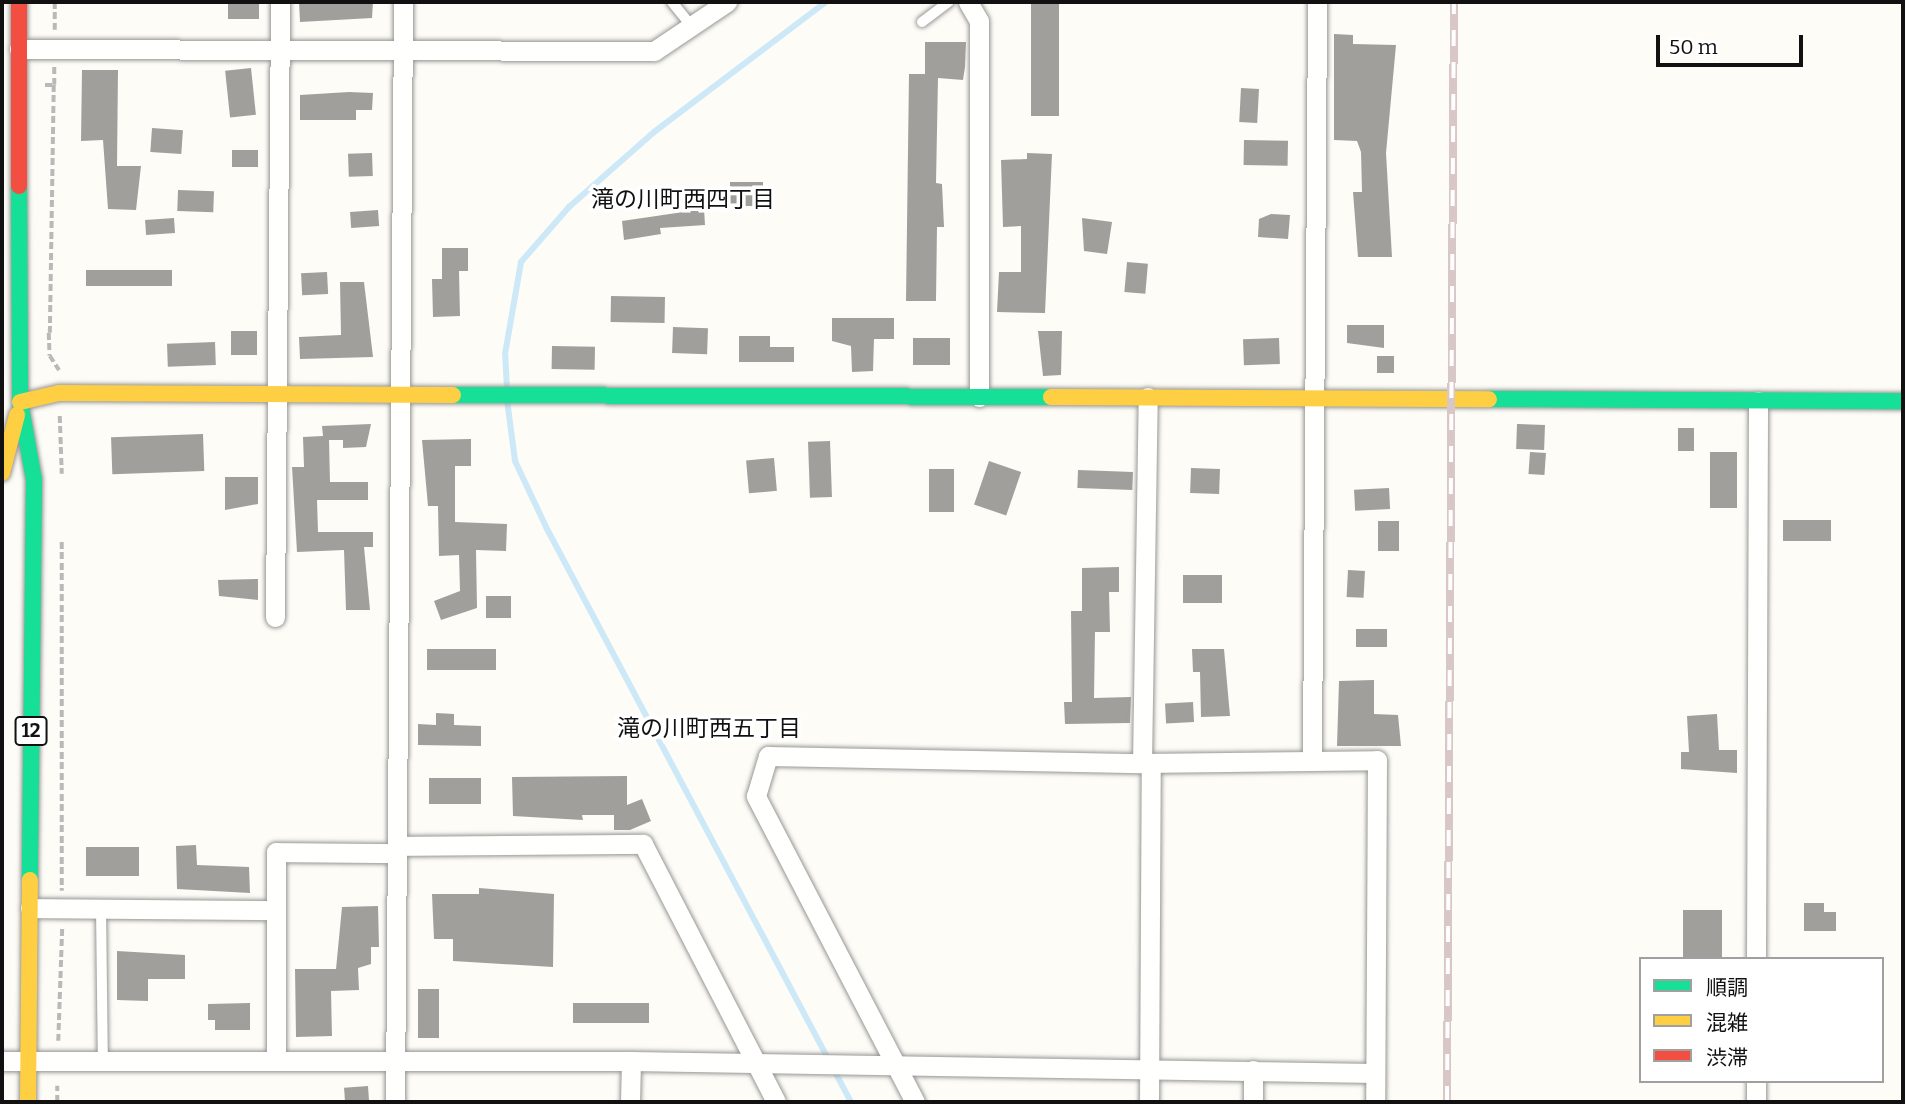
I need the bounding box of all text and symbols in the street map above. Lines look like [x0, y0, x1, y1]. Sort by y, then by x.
scale bar [1660, 21, 1807, 65]
text: 50 m [1669, 34, 1718, 60]
district label: 滝の川町西四丁目 [591, 185, 775, 213]
district label: 滝の川町西五丁目 [617, 714, 801, 742]
road number: 12 [14, 716, 48, 746]
legend [1639, 957, 1884, 1083]
text: 順調 [1706, 975, 1748, 1001]
text: 混雑 [1706, 1010, 1748, 1036]
text: 渋滞 [1706, 1045, 1748, 1071]

